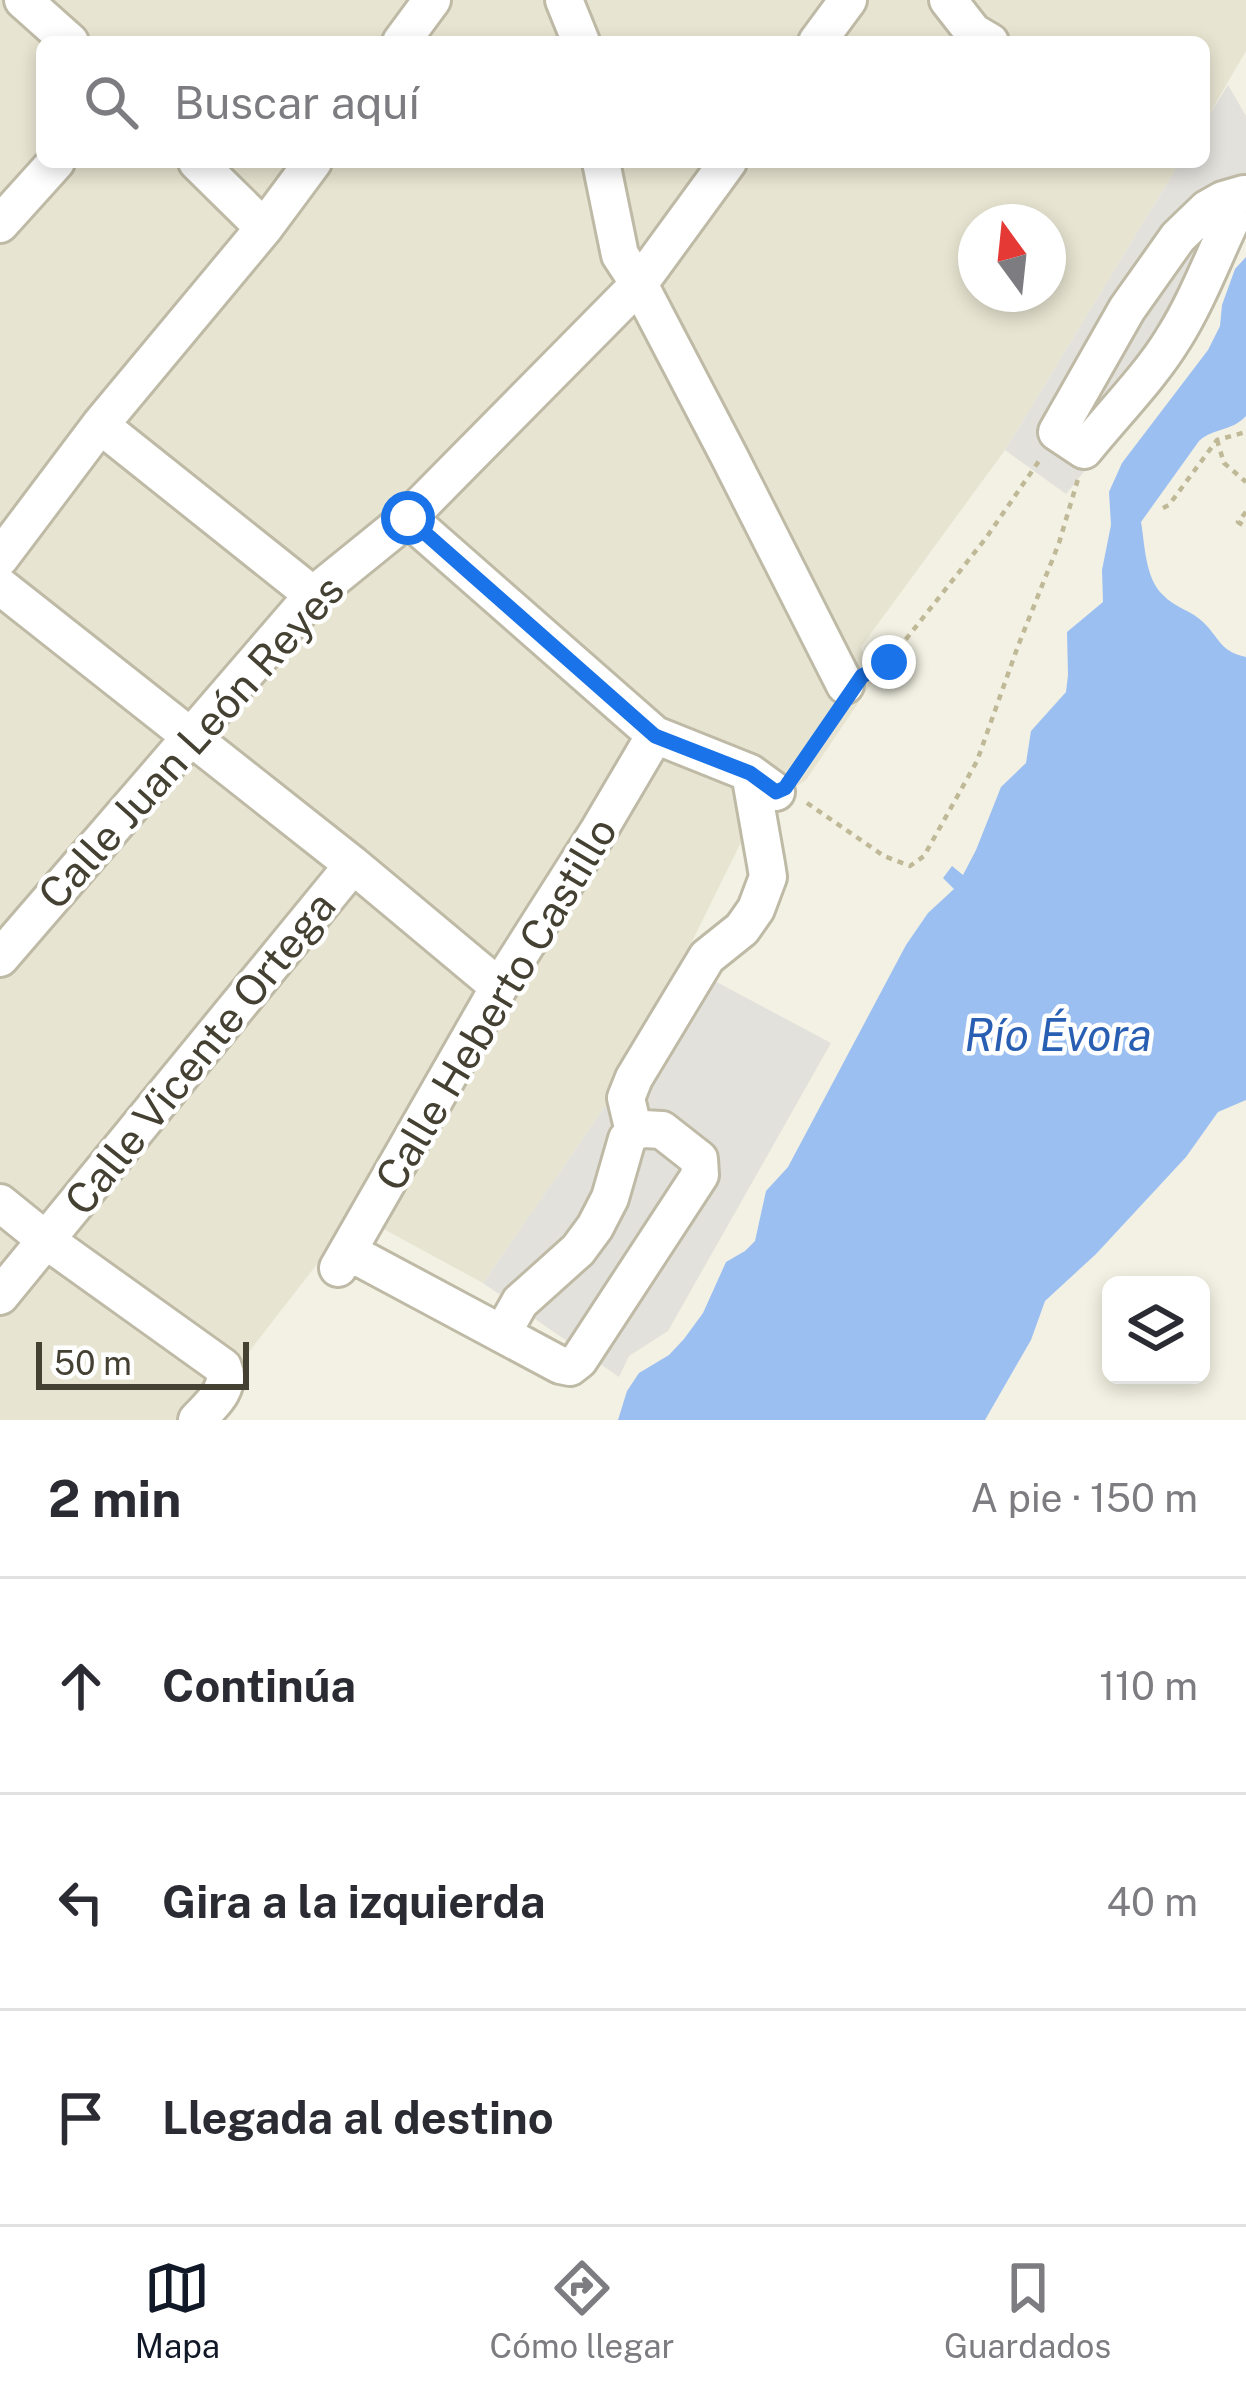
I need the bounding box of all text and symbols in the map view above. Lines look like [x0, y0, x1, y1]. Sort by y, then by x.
search box [36, 36, 1210, 168]
icon: search [78, 69, 144, 135]
text: Buscar aquí [174, 76, 420, 129]
north arrow [958, 204, 1066, 312]
route start [381, 491, 435, 545]
street label: Calle Juan León Reyes [28, 565, 353, 918]
route end [862, 635, 916, 689]
street label: Calle Heberto Castillo [365, 809, 626, 1199]
street label: Calle Vicente Ortega [54, 882, 345, 1224]
water label: Río Évora [964, 1008, 1152, 1061]
map controls [1102, 1276, 1210, 1384]
button: layers [1102, 1276, 1210, 1384]
scale bar [36, 1336, 249, 1389]
text: 50 m [54, 1344, 132, 1382]
text: 2 min [48, 1469, 182, 1528]
text: A pie · 150 m [971, 1475, 1198, 1521]
icon: ahead [48, 1653, 114, 1719]
text: Continúa [162, 1659, 356, 1712]
text: 110 m [1099, 1663, 1198, 1709]
icon: left [48, 1869, 114, 1935]
text: Gira a la izquierda [162, 1875, 545, 1928]
text: 40 m [1106, 1879, 1198, 1925]
icon: arrive [48, 2085, 114, 2151]
text: Llegada al destino [162, 2091, 554, 2144]
tab: Mapa [135, 2255, 220, 2365]
tab: Cómo llegar [490, 2255, 674, 2365]
tab: Guardados [944, 2255, 1111, 2365]

